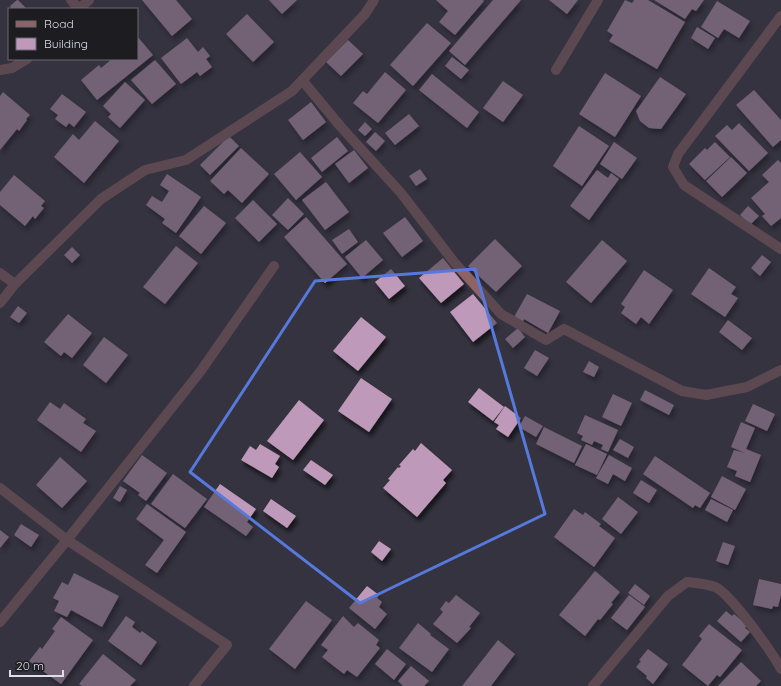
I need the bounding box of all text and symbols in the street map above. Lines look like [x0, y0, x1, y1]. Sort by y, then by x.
legend [8, 8, 138, 60]
text: Road [44, 16, 74, 31]
text: Building [44, 36, 88, 51]
scale bar [10, 652, 63, 678]
text: 20 m [16, 658, 44, 673]

